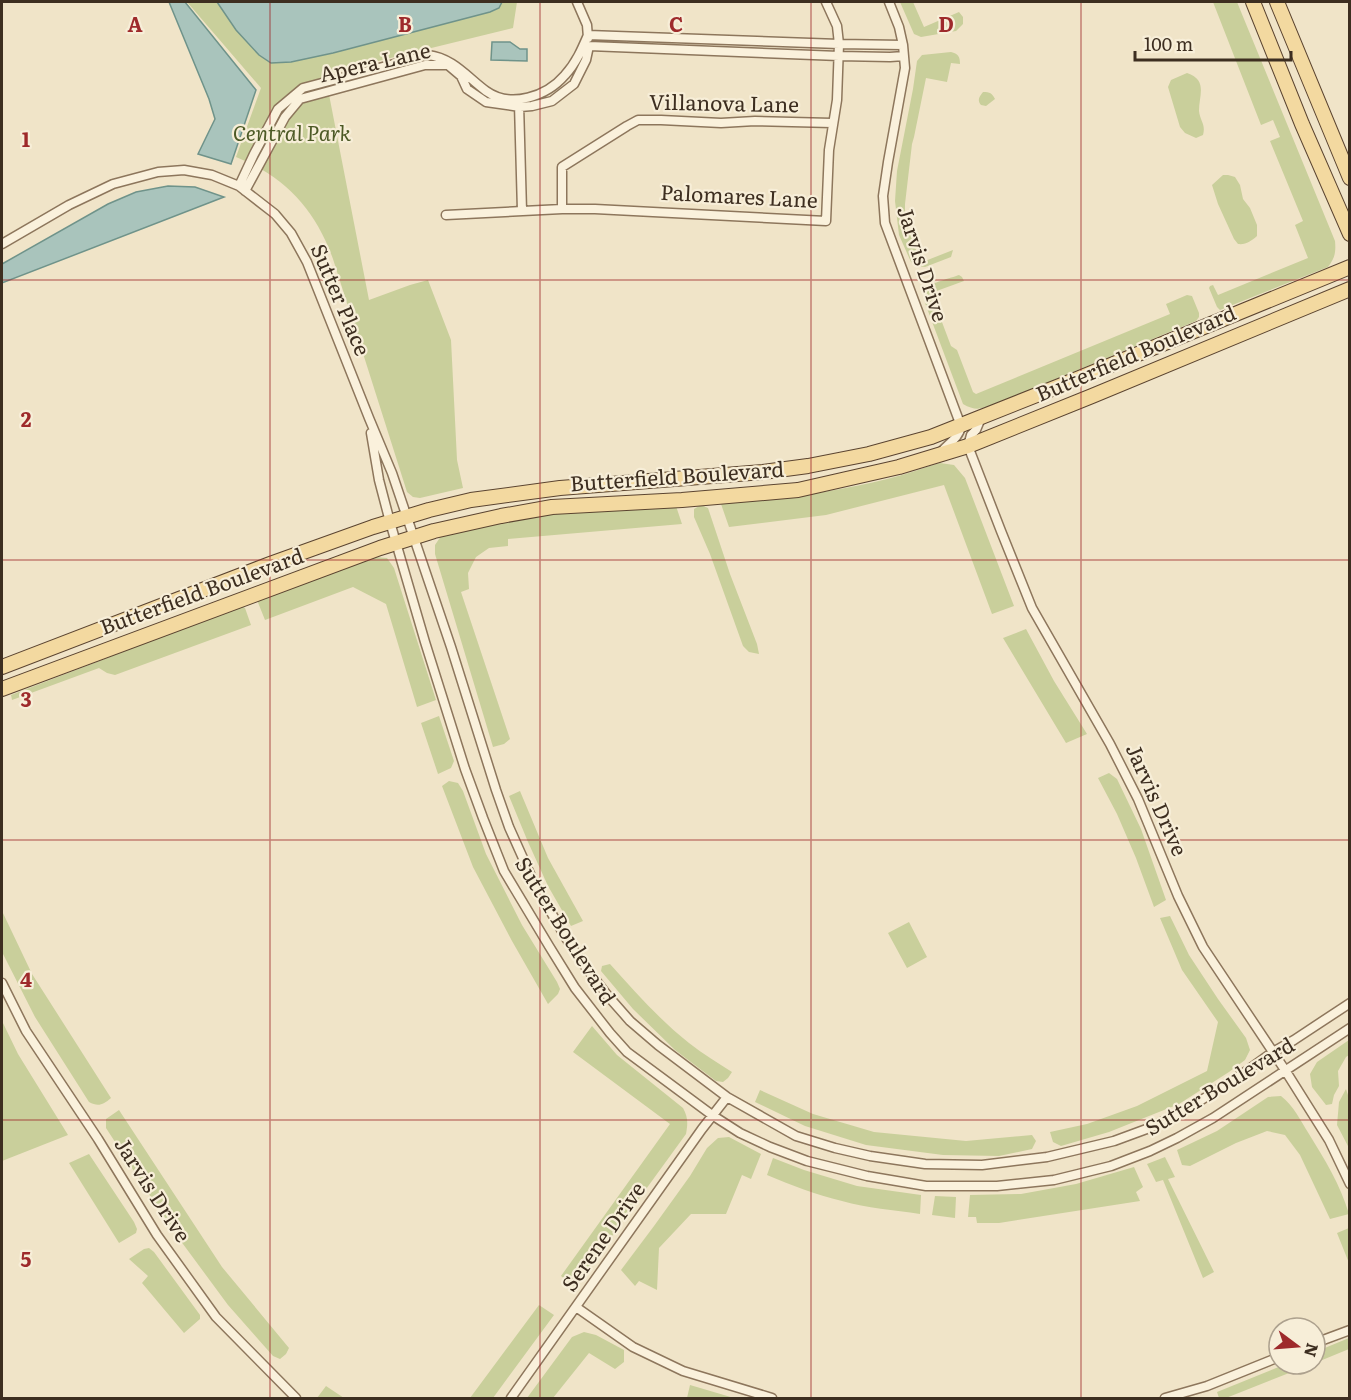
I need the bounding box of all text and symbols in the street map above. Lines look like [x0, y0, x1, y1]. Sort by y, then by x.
text: A [127, 8, 143, 38]
text: B [398, 8, 412, 38]
text: C [669, 8, 683, 38]
text: D [938, 8, 954, 38]
scale bar [1135, 24, 1291, 62]
text: 100 m [1144, 30, 1193, 57]
street label: Apera Lane [316, 33, 433, 88]
street label: Villanova Lane [649, 85, 799, 118]
park label: Central Park [233, 116, 352, 147]
text: 1 [22, 123, 30, 153]
street label: Palomares Lane [660, 175, 819, 214]
street label: Jarvis Drive [891, 201, 958, 325]
street label: Sutter Place [305, 238, 380, 360]
street label: Butterfield Boulevard [1030, 295, 1240, 408]
text: 2 [21, 403, 32, 433]
street label: Butterfield Boulevard [569, 452, 785, 497]
street label: Butterfield Boulevard [95, 538, 307, 641]
text: 3 [20, 683, 32, 713]
street label: Jarvis Drive [1120, 738, 1197, 860]
street label: Sutter Boulevard [509, 850, 625, 1010]
text: 4 [20, 963, 32, 993]
street label: Sutter Boulevard [1138, 1028, 1299, 1142]
street label: Jarvis Drive [108, 1130, 200, 1248]
street label: Serene Drive [553, 1174, 651, 1297]
text: 5 [21, 1243, 32, 1273]
north arrow [1267, 1316, 1327, 1376]
text: N [1299, 1341, 1326, 1360]

